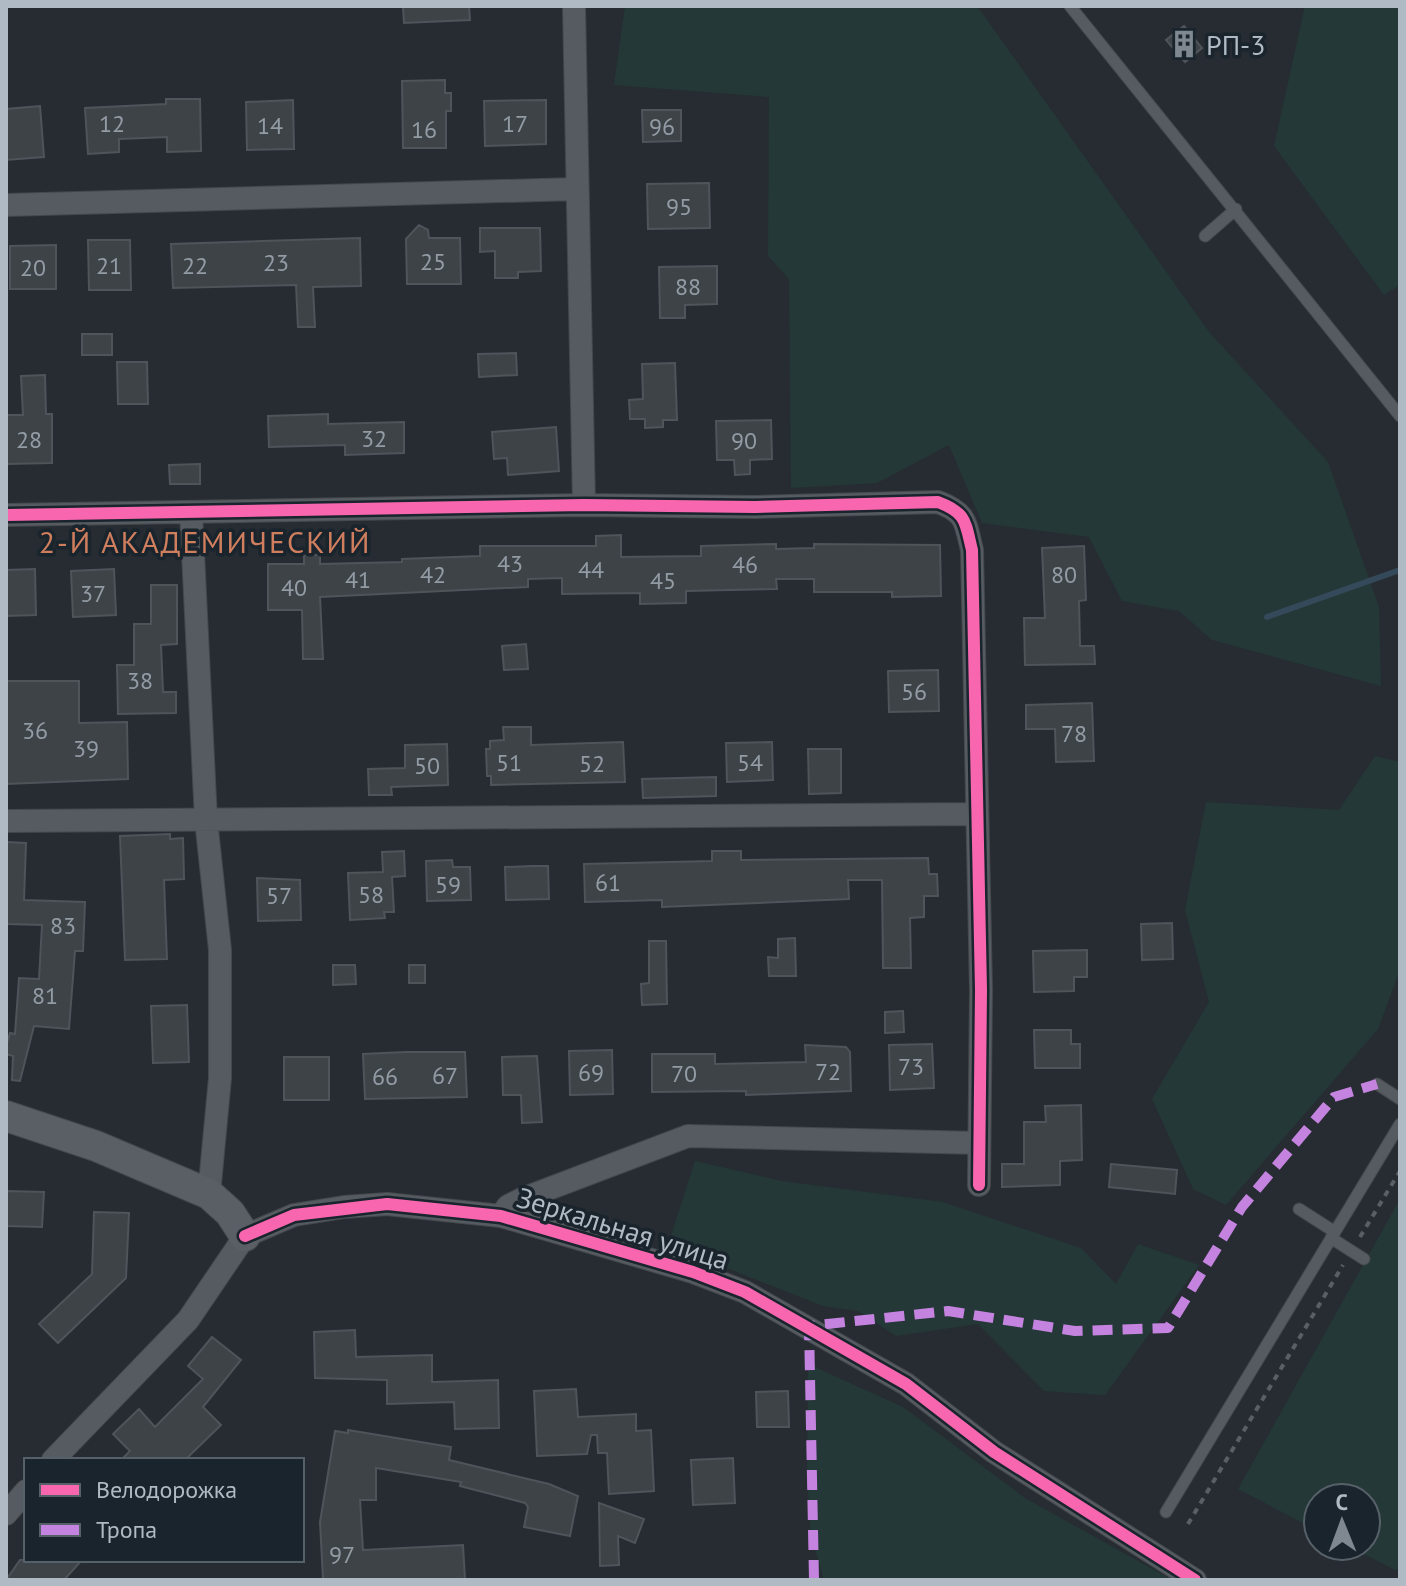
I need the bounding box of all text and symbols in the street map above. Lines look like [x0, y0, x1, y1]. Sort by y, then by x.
place label: РП-3 [1206, 26, 1265, 63]
building icon: РП-3 [1169, 29, 1199, 59]
house number: 12 [99, 108, 125, 139]
house number: 17 [502, 108, 528, 139]
house number: 14 [257, 110, 283, 141]
house number: 96 [649, 111, 675, 142]
house number: 16 [411, 114, 437, 145]
house number: 95 [666, 191, 692, 222]
house number: 25 [420, 246, 446, 277]
house number: 23 [263, 247, 289, 278]
house number: 21 [96, 250, 122, 281]
house number: 22 [182, 250, 208, 281]
house number: 20 [20, 252, 46, 283]
house number: 88 [675, 271, 701, 302]
house number: 32 [361, 423, 387, 454]
house number: 28 [16, 424, 42, 455]
house number: 90 [731, 425, 757, 456]
district label: 2-Й АКАДЕМИЧЕСКИЙ [39, 522, 371, 561]
house number: 43 [497, 548, 523, 579]
house number: 46 [732, 549, 758, 580]
house number: 44 [578, 554, 604, 585]
house number: 42 [420, 559, 446, 590]
house number: 80 [1051, 559, 1077, 590]
house number: 41 [345, 564, 371, 595]
house number: 45 [650, 565, 676, 596]
house number: 40 [281, 572, 307, 603]
house number: 37 [80, 578, 106, 609]
house number: 38 [127, 665, 153, 696]
house number: 56 [901, 676, 927, 707]
house number: 36 [22, 715, 48, 746]
house number: 78 [1061, 718, 1087, 749]
house number: 39 [73, 733, 99, 764]
house number: 51 [496, 747, 522, 778]
house number: 54 [737, 747, 763, 778]
house number: 52 [579, 748, 605, 779]
house number: 50 [414, 750, 440, 781]
house number: 61 [595, 867, 621, 898]
house number: 59 [435, 869, 461, 900]
house number: 58 [358, 879, 384, 910]
house number: 57 [266, 880, 292, 911]
house number: 83 [50, 910, 76, 941]
house number: 81 [32, 980, 58, 1011]
house number: 73 [898, 1051, 924, 1082]
house number: 72 [815, 1056, 841, 1087]
house number: 69 [578, 1057, 604, 1088]
house number: 70 [671, 1058, 697, 1089]
house number: 67 [432, 1060, 458, 1091]
house number: 66 [372, 1061, 398, 1092]
street label: Зеркальная улица [512, 1178, 734, 1278]
legend [24, 1458, 304, 1562]
text: Велодорожка [96, 1474, 237, 1505]
north arrow [1302, 1482, 1382, 1562]
text: С [1335, 1488, 1348, 1516]
text: Тропа [96, 1514, 157, 1545]
house number: 97 [329, 1539, 355, 1570]

